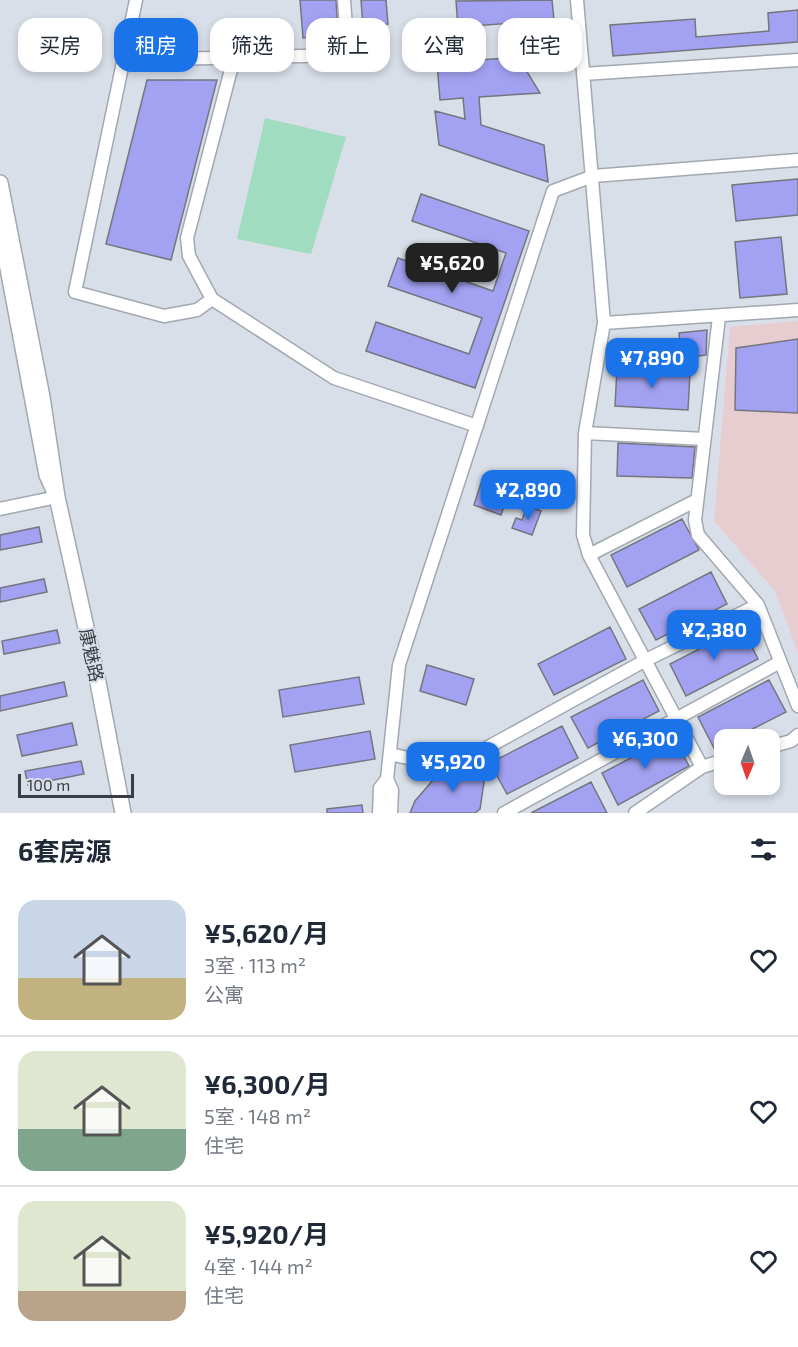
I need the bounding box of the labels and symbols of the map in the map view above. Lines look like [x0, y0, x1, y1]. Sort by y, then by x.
pin: ¥5,620 [403, 243, 501, 294]
pin: ¥7,890 [603, 338, 701, 389]
pin: ¥2,890 [479, 470, 577, 521]
pin: ¥2,380 [665, 610, 763, 661]
street label: 康魅路 [76, 626, 108, 684]
pin: ¥6,300 [596, 719, 694, 770]
north arrow [714, 729, 780, 795]
pin: ¥5,920 [404, 742, 502, 793]
scale bar [18, 771, 134, 798]

